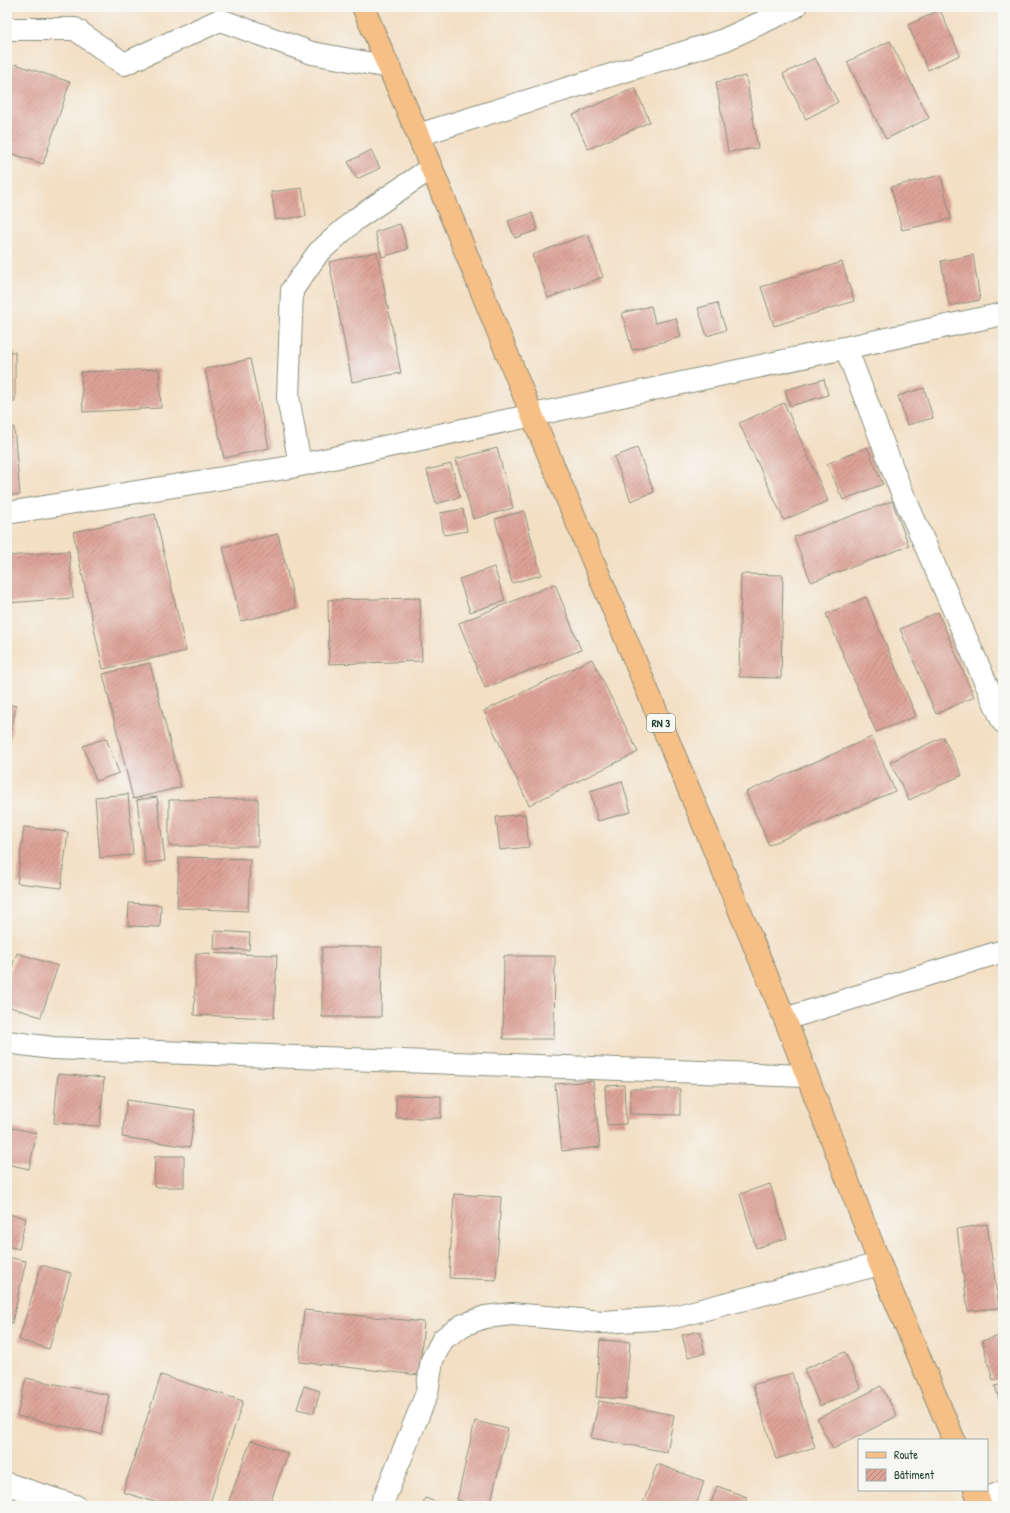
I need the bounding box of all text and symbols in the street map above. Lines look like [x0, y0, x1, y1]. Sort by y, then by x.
road number: RN 3 [647, 714, 675, 732]
legend [858, 1439, 988, 1491]
text: Route [894, 1446, 918, 1463]
text: Bâtiment [894, 1466, 935, 1483]

